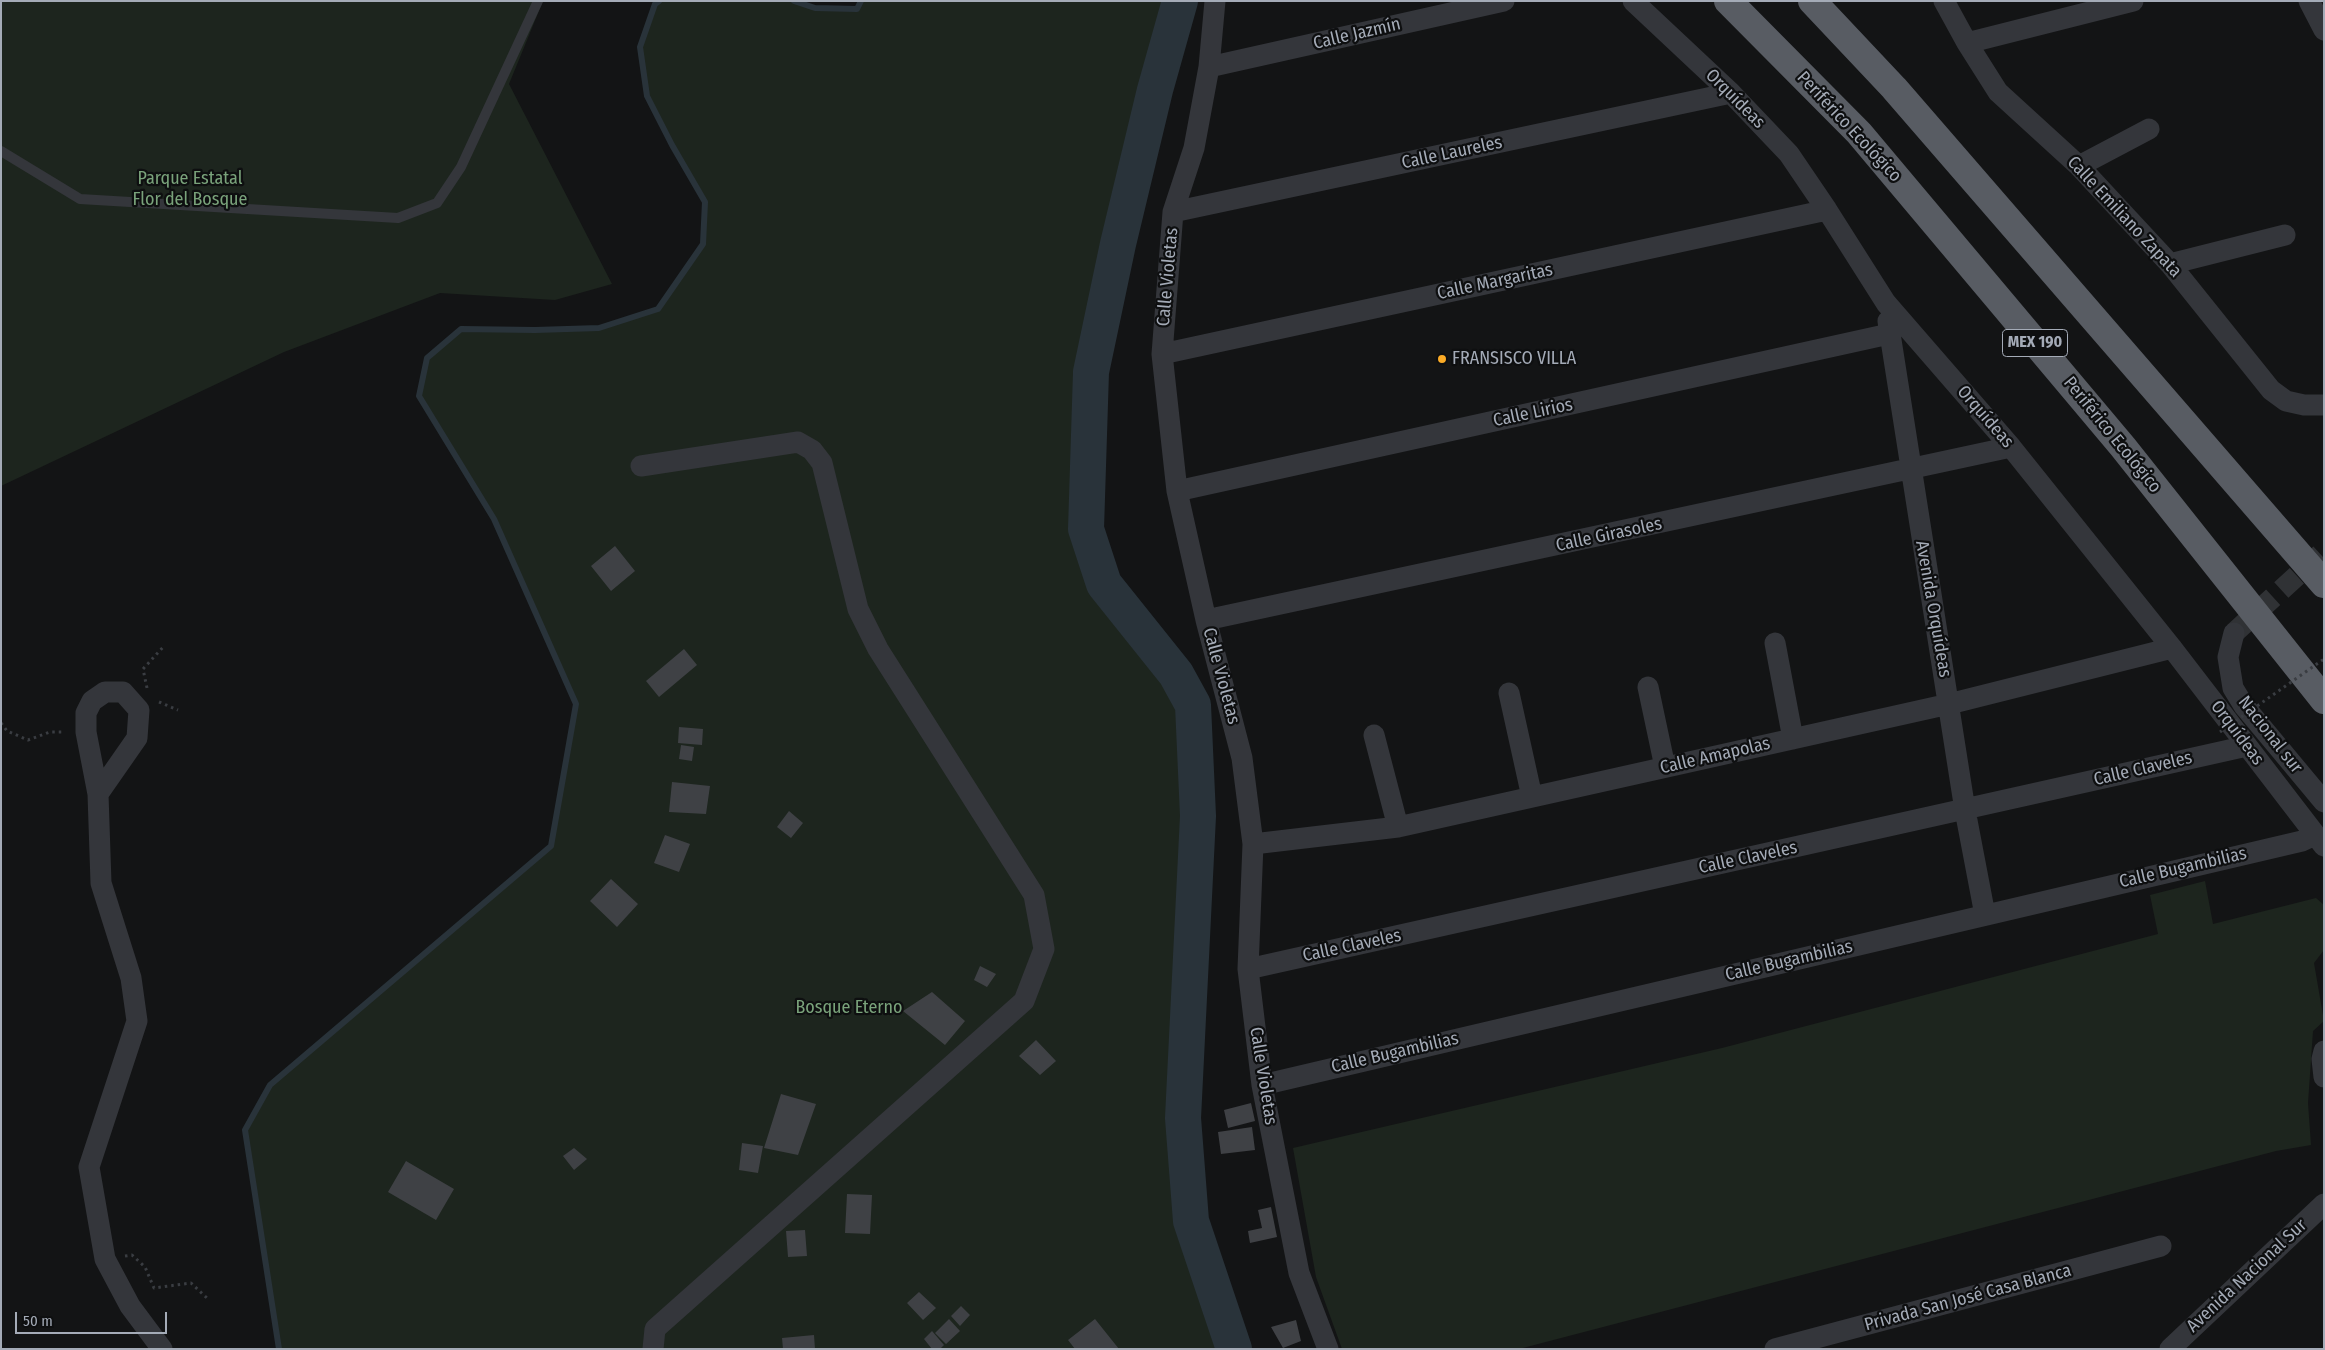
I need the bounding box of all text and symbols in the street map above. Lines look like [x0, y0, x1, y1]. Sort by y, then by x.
street label: Calle Jazmín [1311, 13, 1403, 55]
street label: Orquídeas [1701, 65, 1769, 133]
street label: Periférico Ecológico [1792, 67, 1906, 187]
street label: Calle Laureles [1400, 132, 1504, 174]
street label: Calle Emiliano Zapata [2062, 152, 2186, 282]
park label: Parque Estatal Flor del Bosque [133, 168, 247, 210]
street label: Calle Violetas [1153, 227, 1183, 327]
street label: Calle Margaritas [1435, 259, 1555, 305]
road number: MEX 190 [2002, 329, 2068, 356]
place label: FRANSISCO VILLA [1452, 348, 1576, 370]
marker: FRANSISCO VILLA [1436, 353, 1448, 365]
street label: Periférico Ecológico [2058, 372, 2166, 498]
street label: Orquídeas [1952, 381, 2018, 453]
street label: Calle Lirios [1491, 394, 1575, 432]
street label: Calle Girasoles [1554, 513, 1664, 557]
street label: Avenida Orquídeas [1910, 539, 1956, 679]
street label: Calle Violetas [1198, 625, 1244, 727]
street label: Nacional sur [2233, 692, 2307, 778]
street label: Orquídeas [2206, 696, 2268, 770]
street label: Calle Amapolas [1658, 733, 1772, 779]
street label: Calle Claveles [2092, 747, 2194, 791]
street label: Calle Claveles [1697, 837, 1799, 879]
street label: Calle Bugambilias [2117, 843, 2249, 893]
street label: Calle Claveles [1301, 925, 1403, 967]
street label: Calle Bugambilias [1723, 936, 1855, 986]
park label: Bosque Eterno [795, 997, 903, 1019]
street label: Calle Violetas [1245, 1025, 1281, 1127]
street label: Calle Bugambilias [1329, 1028, 1461, 1078]
street label: Avenida Nacional Sur [2183, 1215, 2311, 1337]
street label: Privada San José Casa Blanca [1862, 1260, 2074, 1336]
scale bar [18, 1302, 170, 1334]
text: 50 m [23, 1312, 53, 1330]

